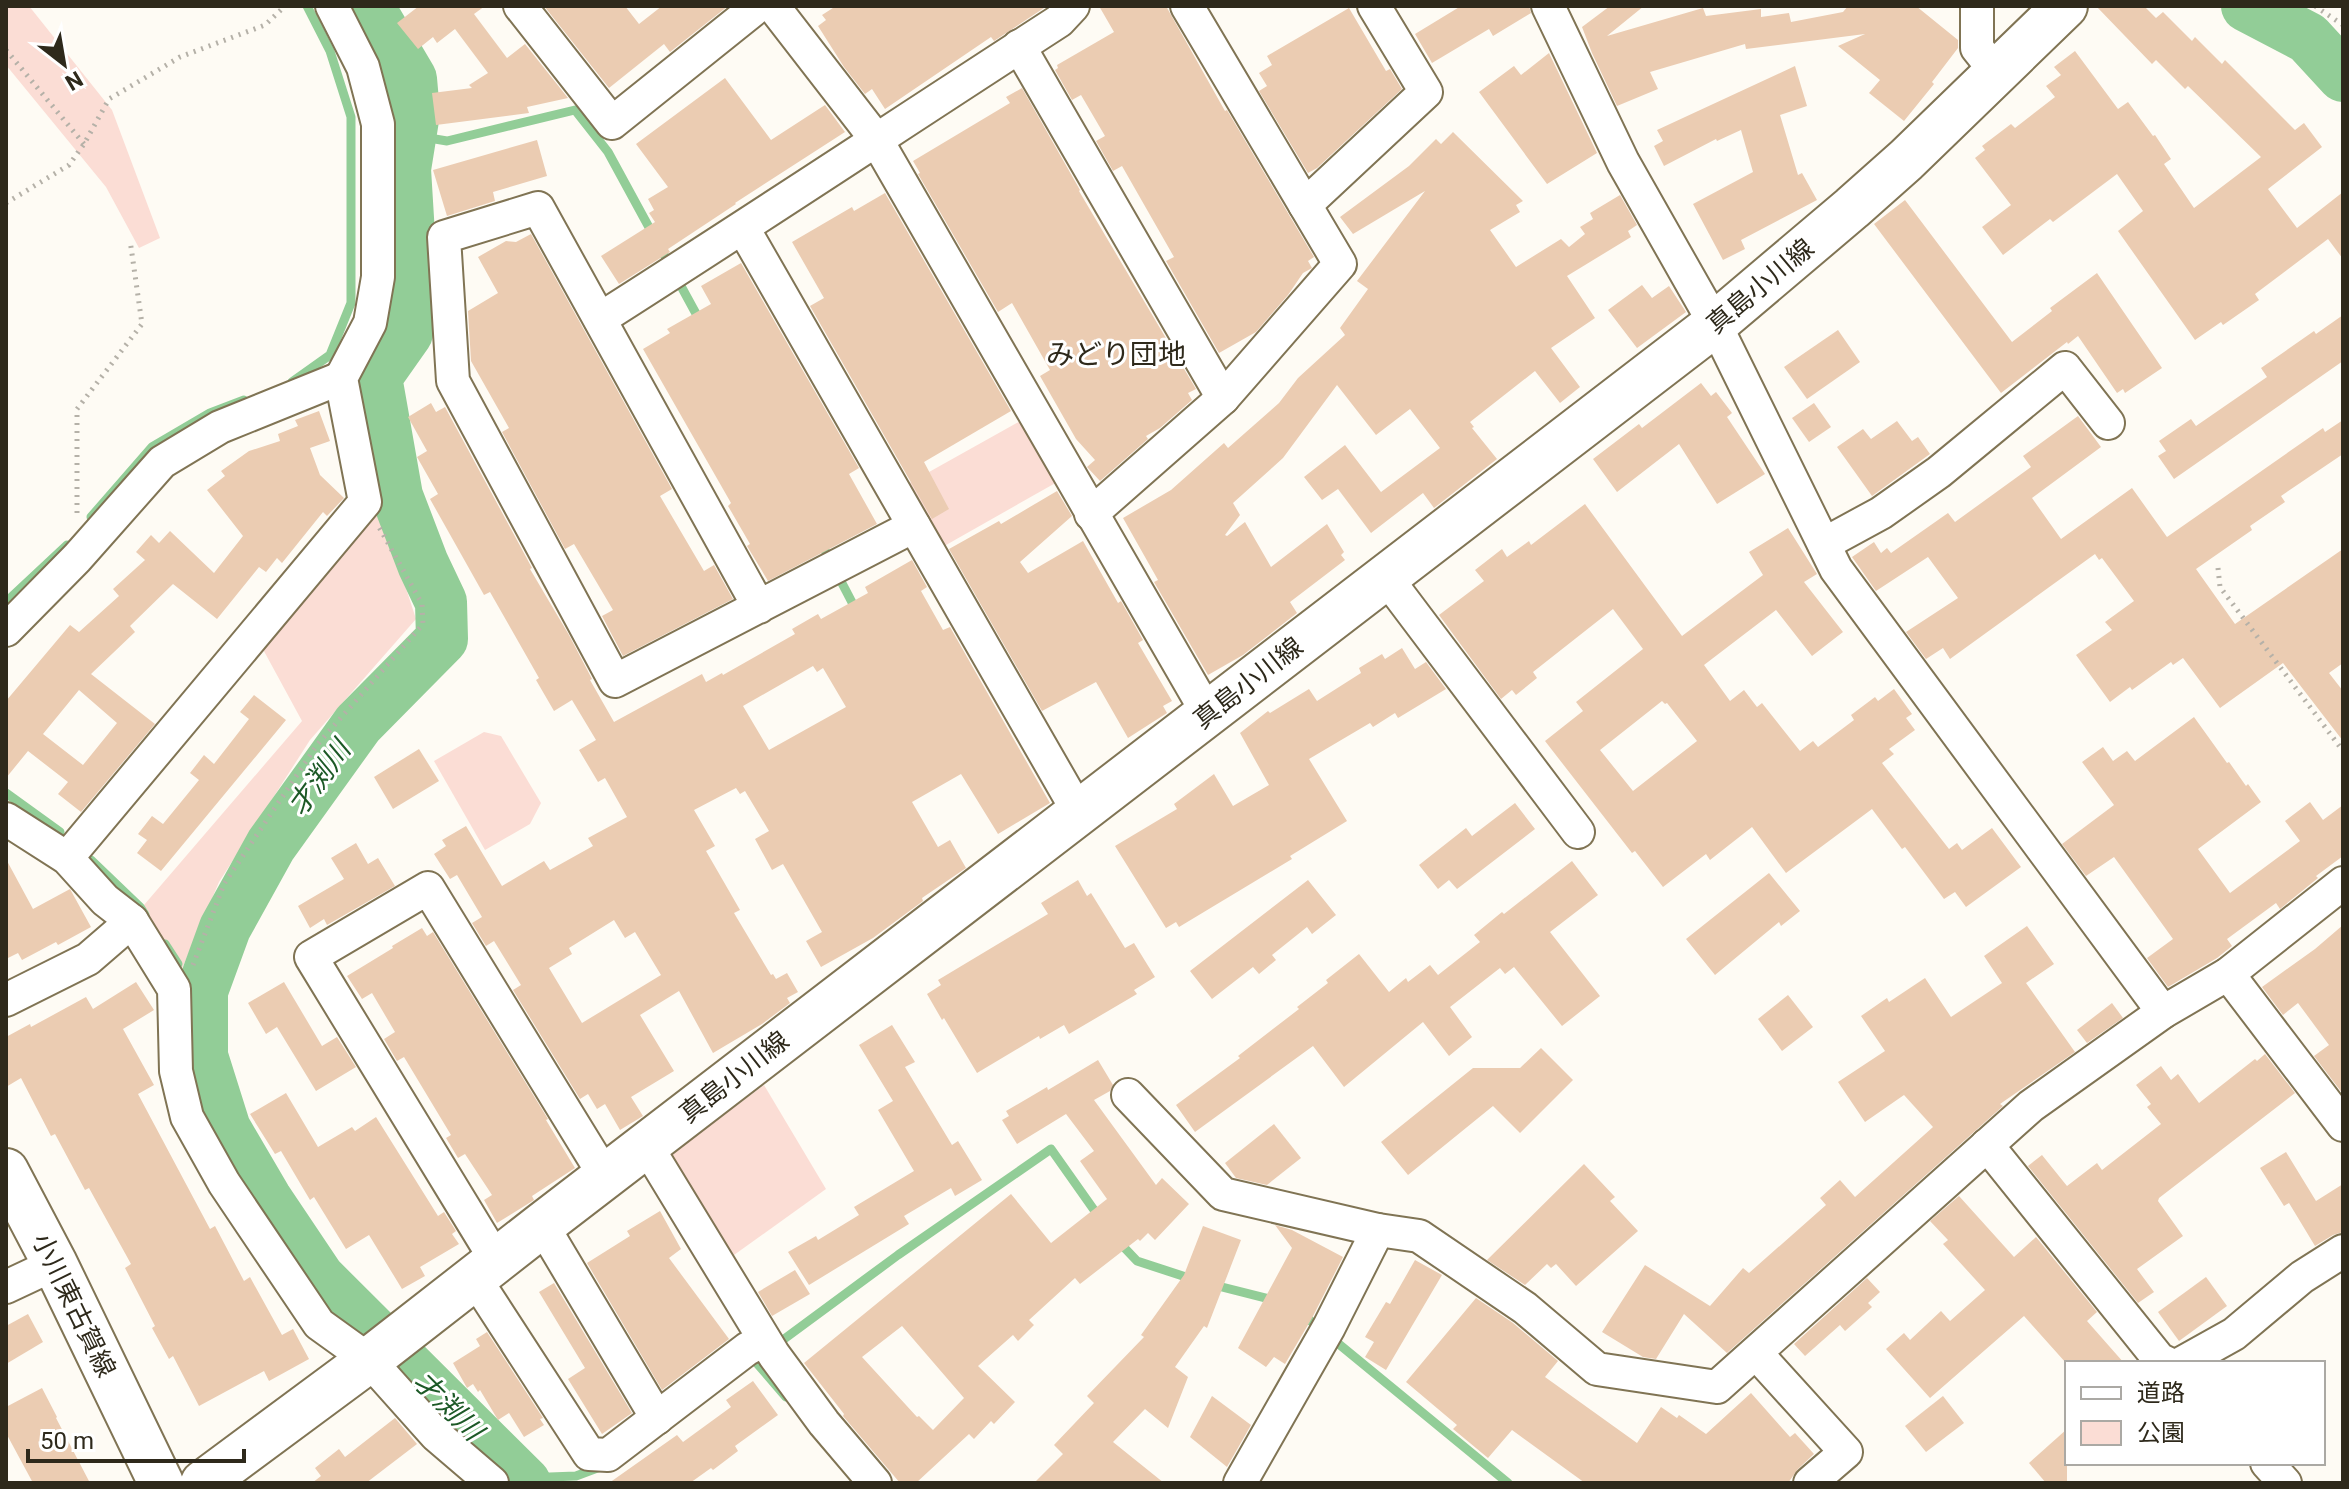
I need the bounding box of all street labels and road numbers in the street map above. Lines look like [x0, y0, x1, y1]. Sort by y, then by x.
street label: 真島小川線 [1701, 233, 1819, 339]
street label: 真島小川線 [1188, 631, 1308, 735]
street label: 真島小川線 [674, 1025, 794, 1129]
street label: 小川東古賀線 [26, 1228, 122, 1382]

